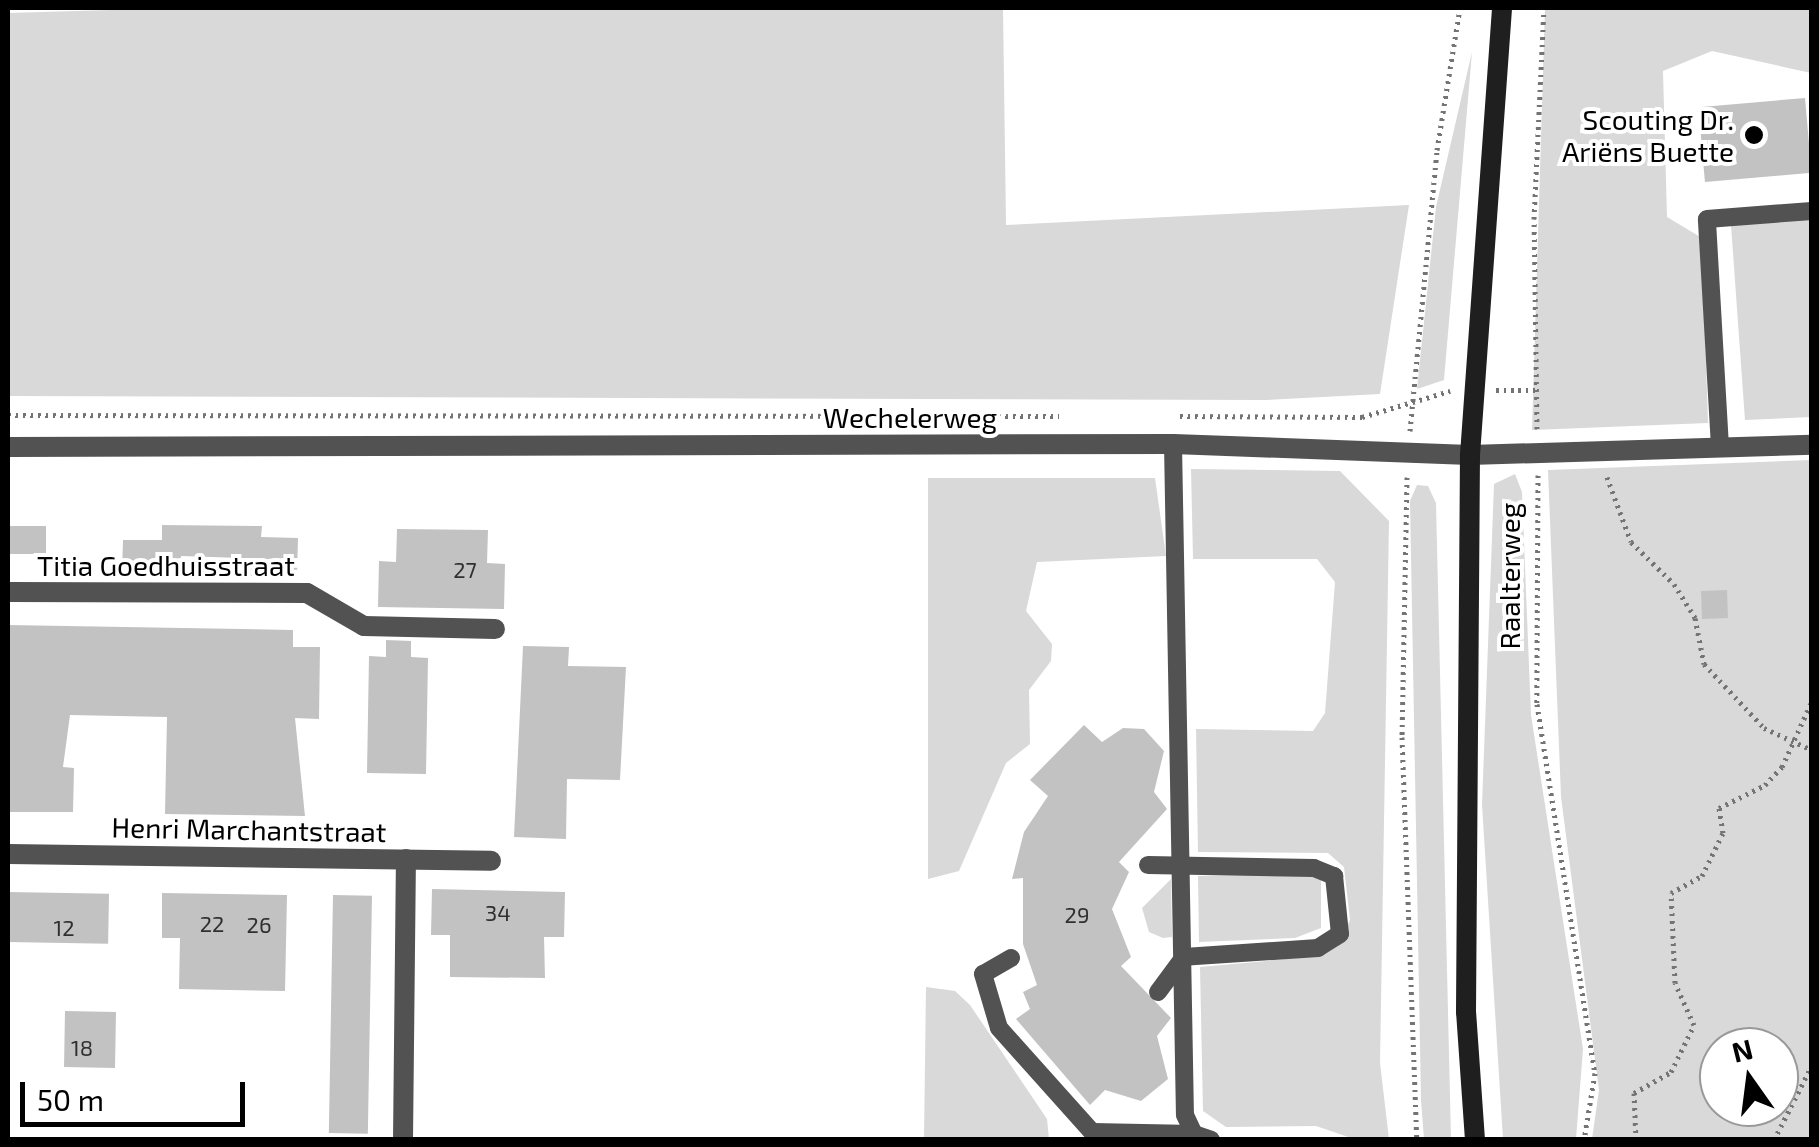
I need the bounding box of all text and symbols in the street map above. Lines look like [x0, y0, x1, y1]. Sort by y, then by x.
place label: Scouting Dr. Ariëns Buette [1562, 102, 1734, 168]
marker: Scouting Dr. Ariëns Buette [1743, 124, 1765, 146]
street label: Wechelerweg [823, 400, 997, 434]
street label: Raalterweg [1492, 503, 1526, 649]
street label: Titia Goedhuisstraat [37, 548, 295, 582]
house number: 27 [453, 557, 477, 583]
street label: Henri Marchantstraat [111, 810, 387, 848]
house number: 34 [485, 900, 511, 926]
house number: 29 [1065, 902, 1089, 928]
house number: 22 [200, 911, 224, 937]
house number: 26 [247, 912, 271, 938]
house number: 12 [53, 915, 75, 941]
north arrow [1699, 1027, 1799, 1127]
text: N [1728, 1031, 1756, 1069]
house number: 18 [71, 1035, 93, 1061]
scale bar [25, 1062, 250, 1124]
text: 50 m [37, 1081, 104, 1117]

